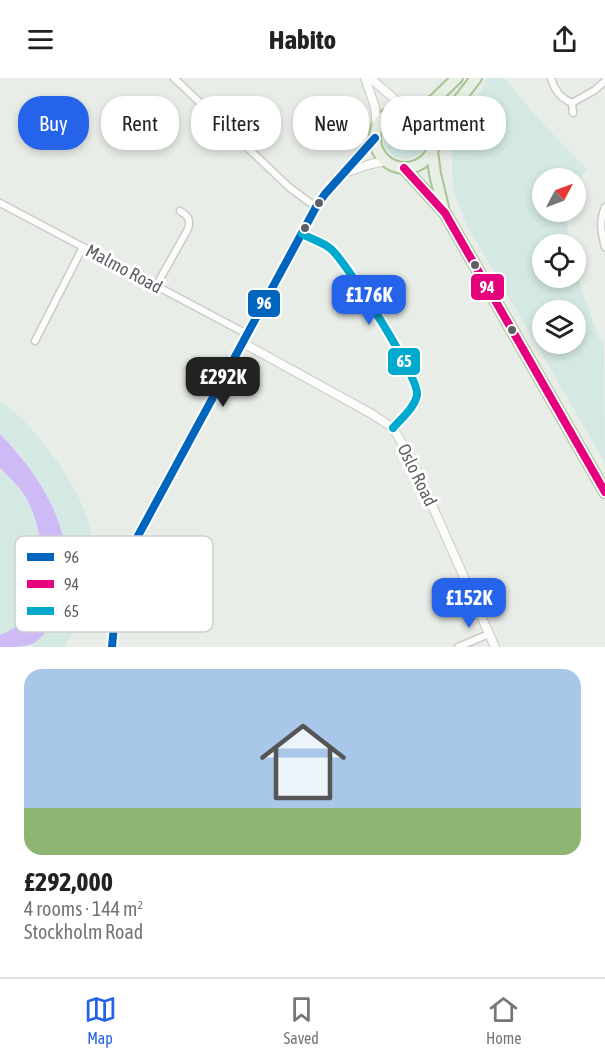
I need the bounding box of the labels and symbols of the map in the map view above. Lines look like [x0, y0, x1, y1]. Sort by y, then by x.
north arrow [532, 168, 586, 222]
unlabelled marker [313, 197, 325, 209]
unlabelled marker [299, 222, 311, 234]
street label: Malmo Road [82, 240, 166, 297]
unlabelled marker [469, 259, 481, 271]
line badge: 94 [470, 273, 505, 301]
pin: £176K [327, 275, 411, 326]
text: 94 [479, 278, 495, 296]
line badge: 96 [247, 289, 281, 318]
text: 96 [256, 294, 272, 312]
unlabelled marker [506, 324, 518, 336]
line badge: 65 [387, 347, 421, 376]
text: 65 [396, 352, 412, 370]
pin: £292K [181, 357, 265, 408]
street label: Oslo Road [393, 440, 442, 509]
legend [15, 536, 213, 632]
text: 96 [64, 548, 79, 566]
text: 94 [64, 575, 79, 593]
pin: £152K [427, 578, 511, 629]
text: 65 [64, 602, 79, 620]

